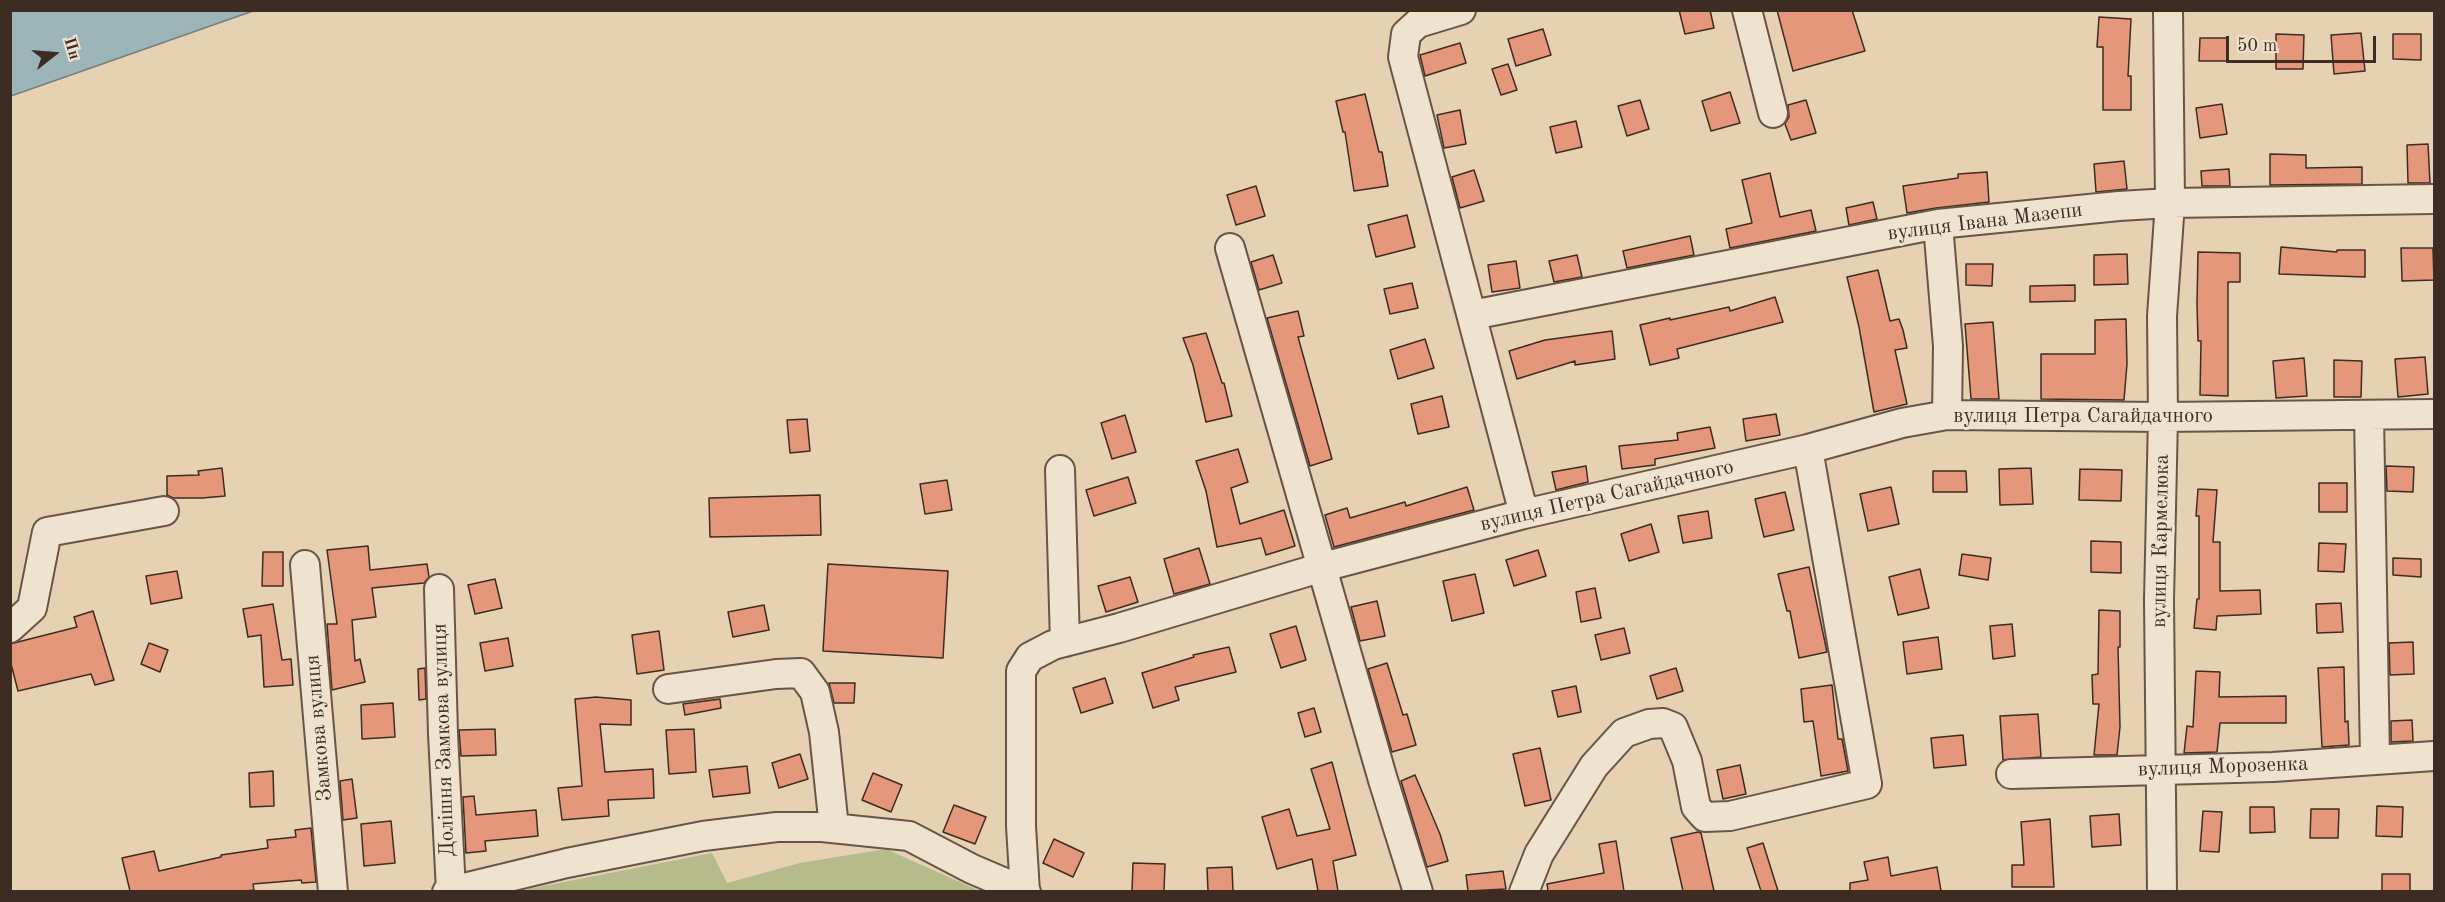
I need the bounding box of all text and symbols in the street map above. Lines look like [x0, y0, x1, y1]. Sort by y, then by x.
north arrow [24, 24, 84, 84]
scale bar [2229, 24, 2379, 62]
text: Пн [60, 36, 82, 62]
text: 50 m [2237, 37, 2277, 55]
street label: вулиця Івана Мазепи [1886, 198, 2084, 246]
street label: вулиця Петра Сагайдачного [1953, 403, 2213, 429]
street label: вулиця Кармелюка [2147, 454, 2175, 628]
street label: вулиця Петра Сагайдачного [1478, 455, 1736, 537]
street label: Долішня Замкова вулиця [427, 623, 461, 857]
street label: Замкова вулиця [300, 654, 338, 802]
street label: вулиця Морозенка [2137, 751, 2309, 783]

